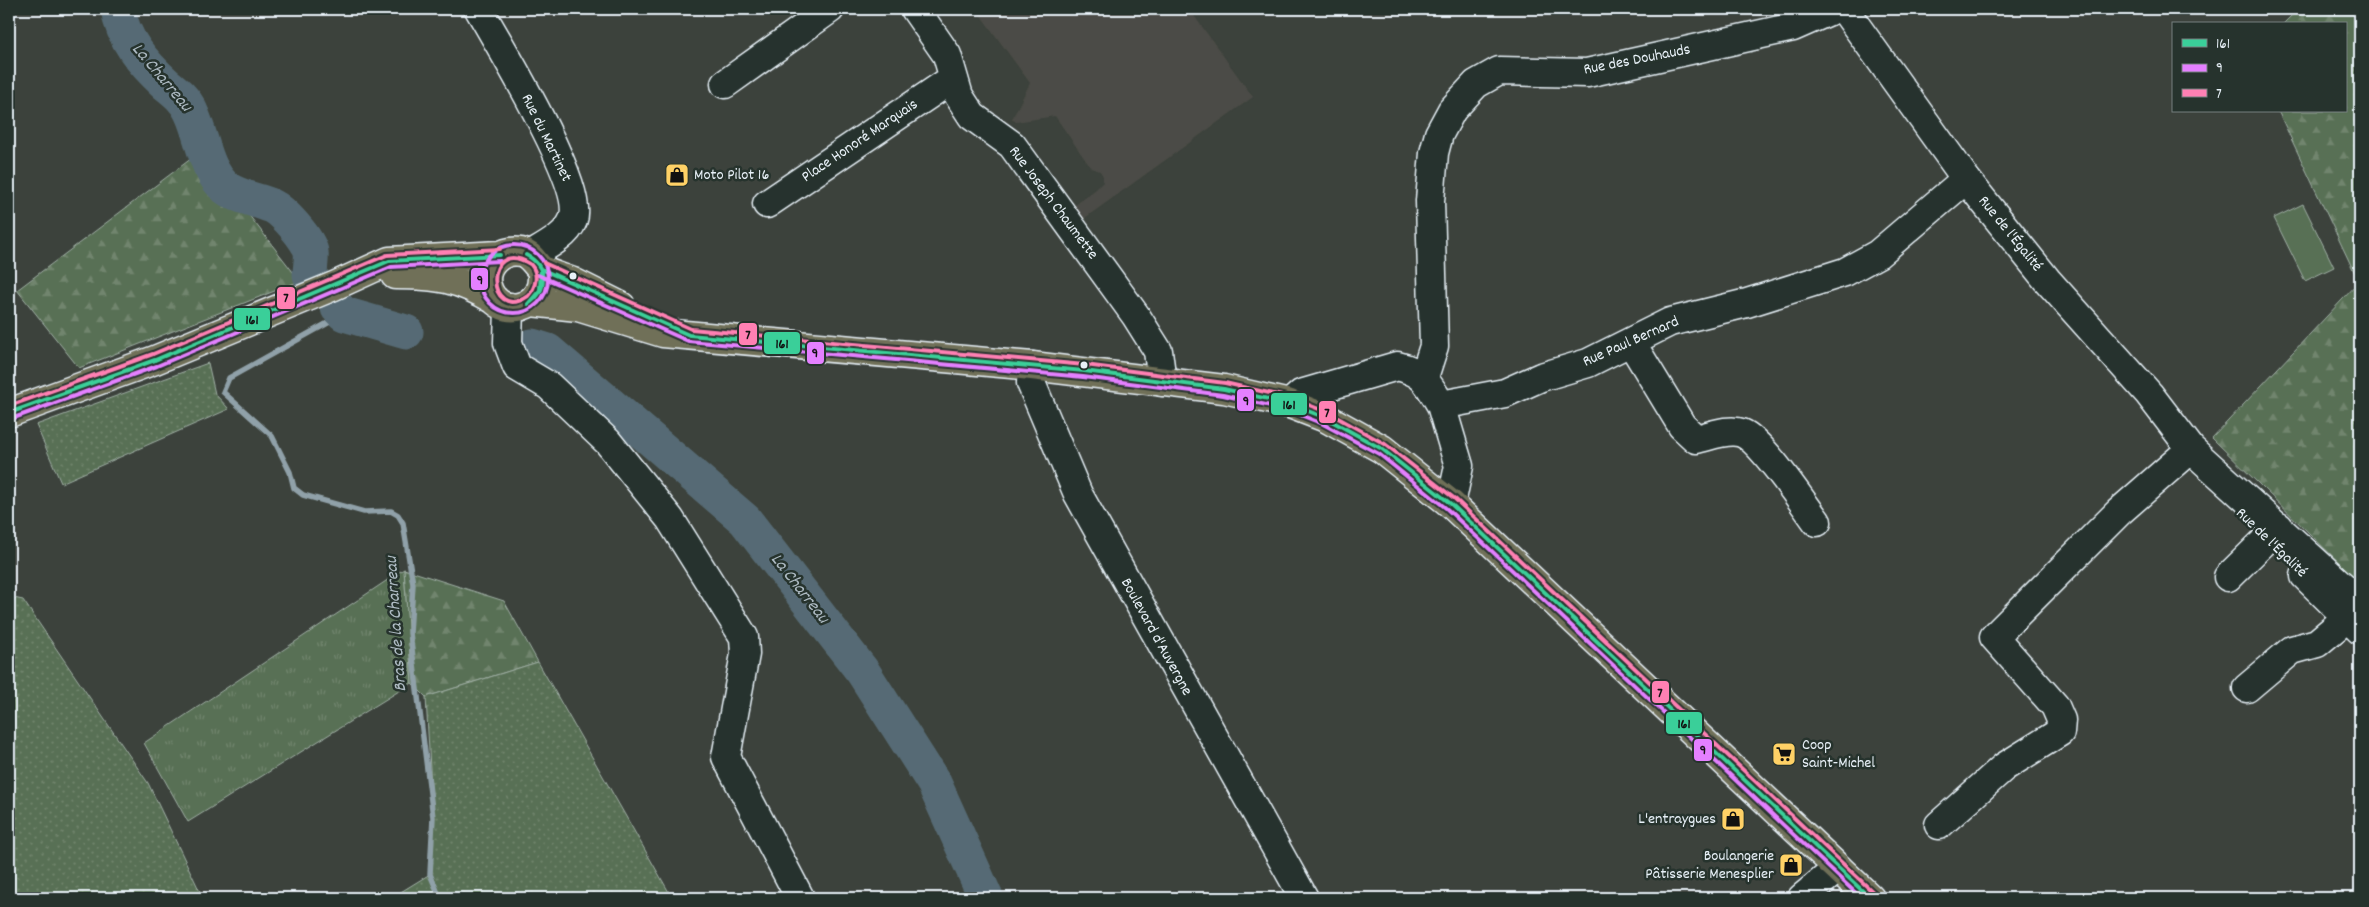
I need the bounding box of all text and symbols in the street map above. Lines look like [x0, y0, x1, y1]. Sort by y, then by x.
legend [2172, 22, 2346, 112]
text: 161 [2216, 34, 2230, 56]
water label: La Charreau [125, 38, 198, 119]
street label: Rue des Douhauds [1582, 38, 1693, 82]
text: 9 [2216, 58, 2223, 80]
text: 7 [2216, 84, 2222, 106]
street label: Rue du Martinet [515, 90, 577, 186]
street label: Place Honoré Marquais [797, 93, 923, 189]
street label: Rue Joseph Chaumette [1003, 141, 1103, 265]
shop icon: Moto Pilot 16 [664, 162, 690, 188]
place label: Moto Pilot 16 [694, 164, 769, 187]
street label: Rue de l'Égalité [1972, 191, 2048, 277]
line badge: 9 [470, 267, 489, 291]
text: 9 [477, 271, 483, 291]
unlabelled marker [568, 271, 578, 281]
line badge: 7 [276, 286, 296, 310]
text: 7 [283, 289, 289, 309]
line badge: 161 [233, 307, 271, 331]
street label: Rue Paul Bernard [1579, 310, 1683, 374]
text: 161 [246, 311, 259, 331]
line badge: 7 [738, 322, 758, 346]
text: 7 [745, 326, 751, 346]
line badge: 161 [763, 331, 801, 355]
text: 161 [776, 335, 789, 355]
line badge: 9 [806, 341, 825, 365]
text: 9 [812, 344, 818, 364]
unlabelled marker [1079, 360, 1089, 370]
line badge: 9 [1236, 388, 1255, 412]
text: 9 [1243, 392, 1249, 412]
line badge: 161 [1270, 392, 1308, 416]
text: 161 [1283, 396, 1296, 416]
line badge: 7 [1318, 400, 1337, 424]
text: 7 [1324, 404, 1330, 424]
street label: Rue de l'Égalité [2230, 503, 2312, 583]
water label: La Charreau [764, 549, 835, 630]
water label: Bras de la Charreau [380, 554, 414, 693]
street label: Boulevard d'Auvergne [1114, 574, 1198, 700]
line badge: 7 [1651, 680, 1670, 704]
text: 7 [1657, 684, 1663, 704]
line badge: 161 [1665, 711, 1703, 735]
text: 161 [1678, 715, 1691, 735]
place label: Coop Saint-Michel [1802, 734, 1875, 775]
line badge: 9 [1693, 738, 1713, 762]
text: 9 [1700, 741, 1706, 761]
supermarket icon: Coop Saint-Michel [1771, 741, 1797, 767]
shop icon: L'entraygues [1720, 806, 1746, 832]
place label: L'entraygues [1638, 808, 1716, 831]
place label: Boulangerie Pâtisserie Menesplier [1645, 845, 1774, 886]
shop icon: Boulangerie Pâtisserie Menesplier [1778, 852, 1804, 878]

